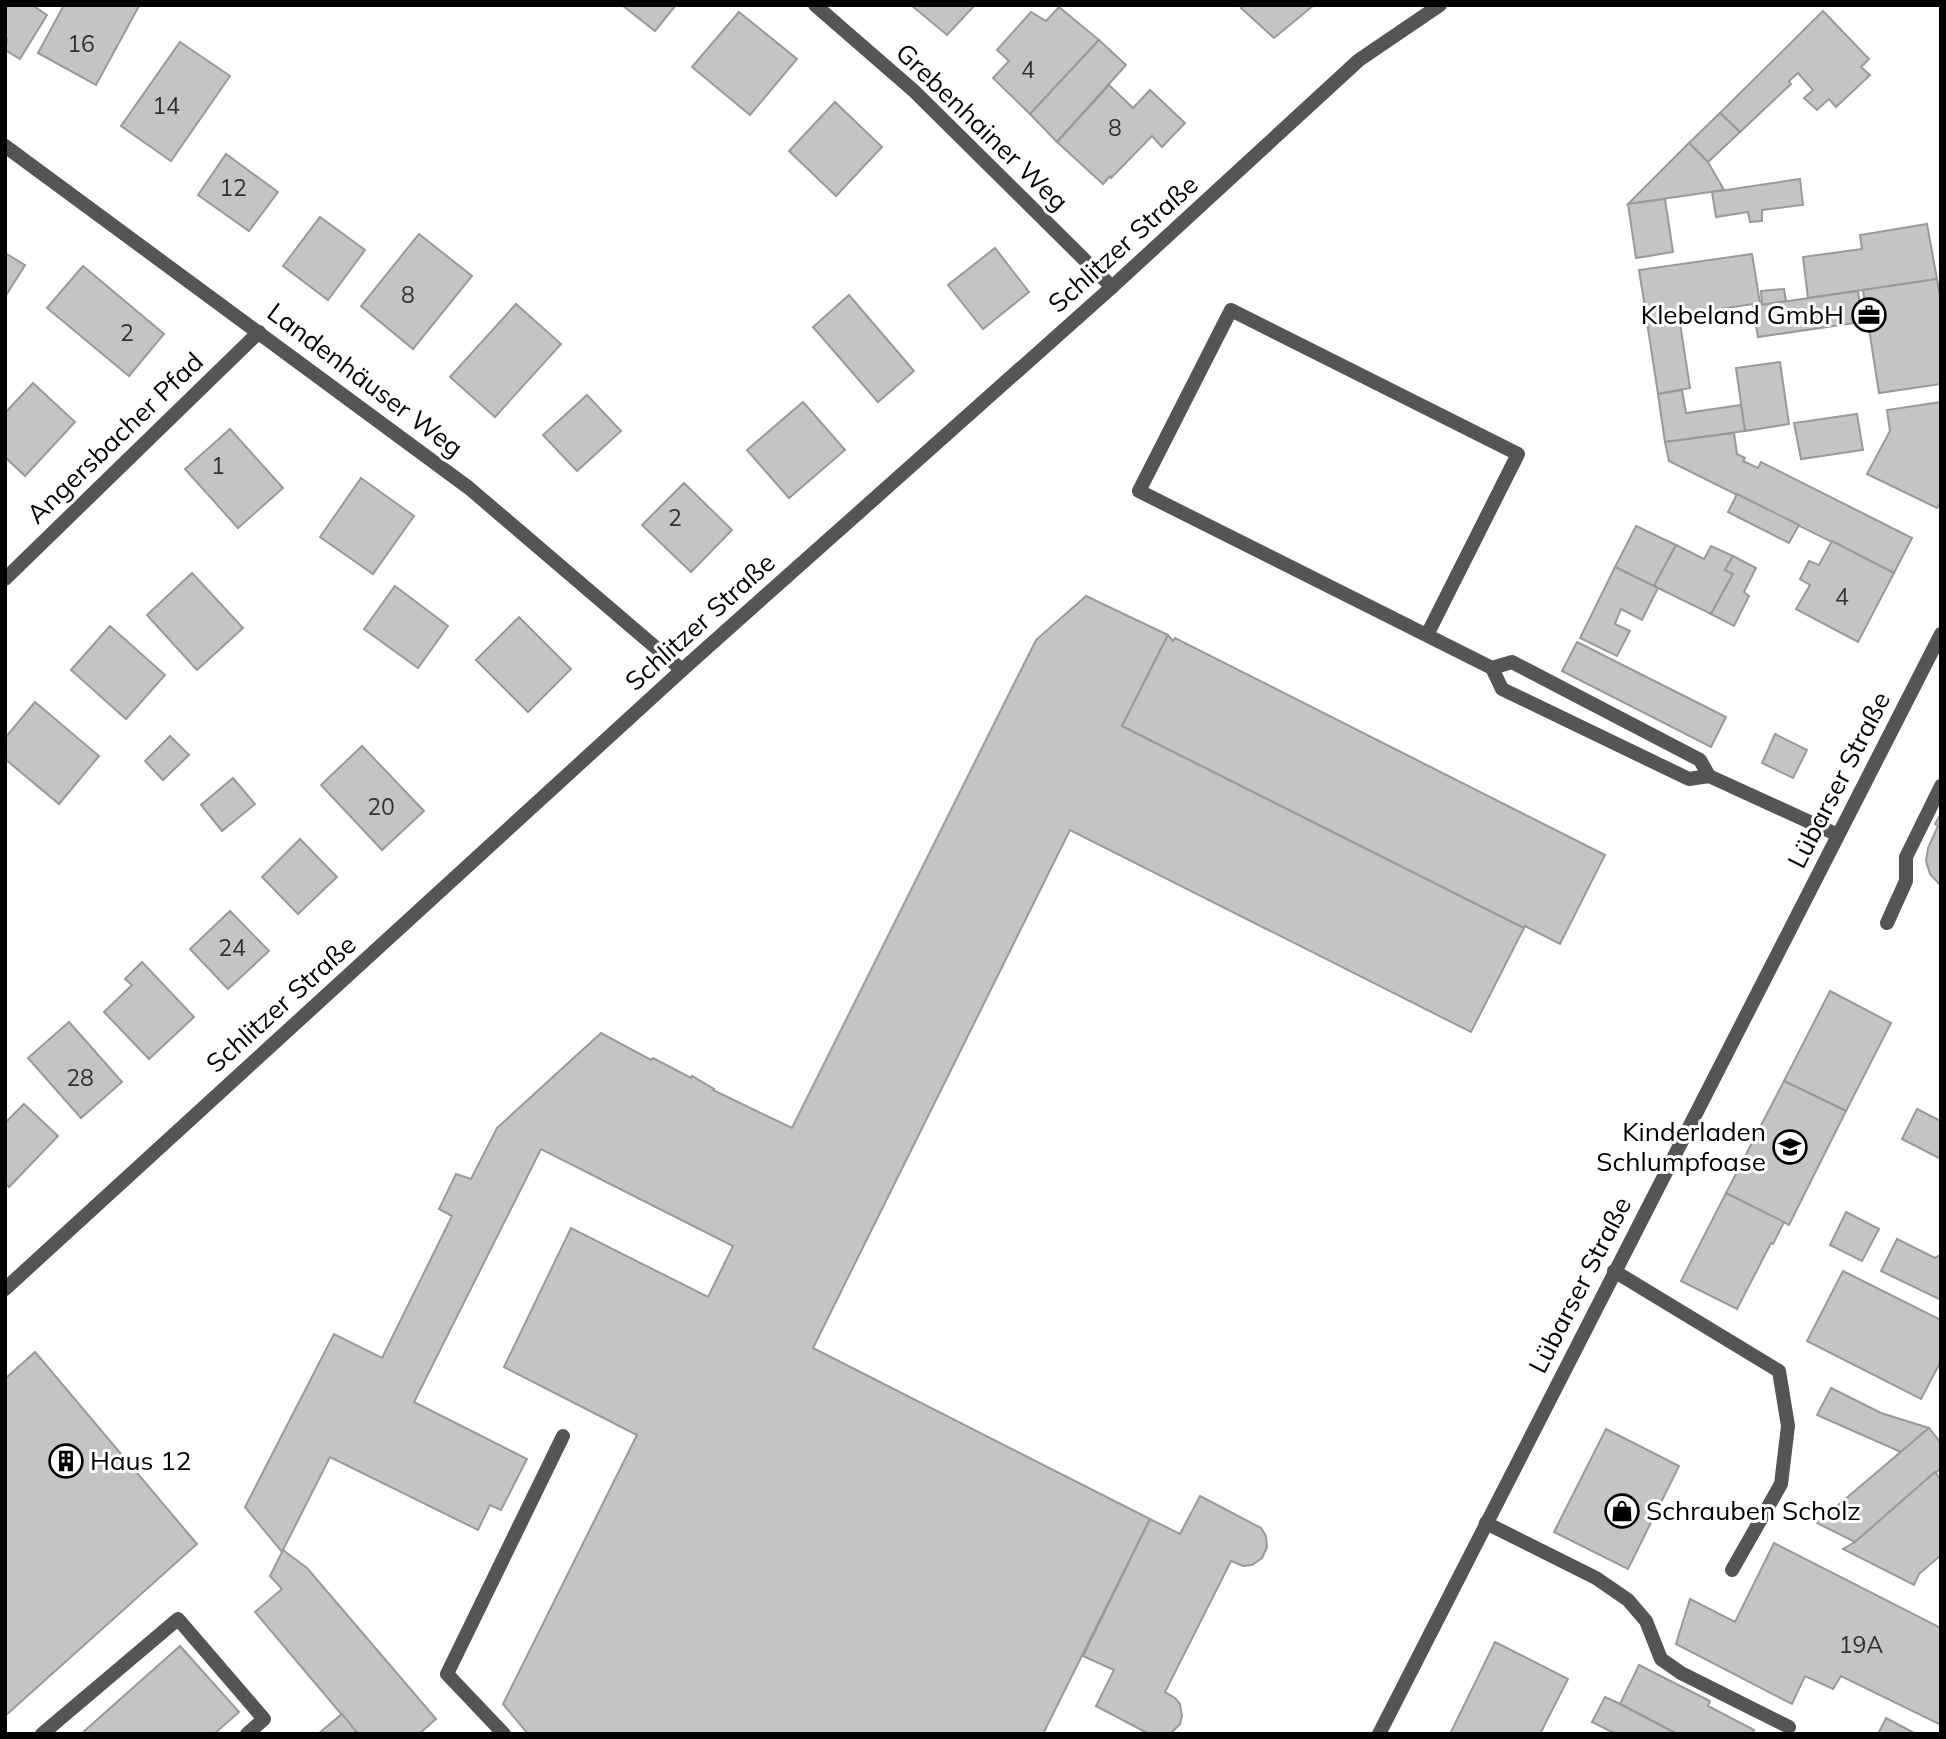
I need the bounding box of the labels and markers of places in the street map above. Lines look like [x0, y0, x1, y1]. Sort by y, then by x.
office icon: Klebeland GmbH [1850, 296, 1888, 334]
place label: Klebeland GmbH [1641, 298, 1844, 331]
place label: Kinderladen Schlumpfoase [1596, 1115, 1766, 1178]
school or university icon: Kinderladen Schlumpfoase [1771, 1128, 1809, 1166]
building icon: Haus 12 [47, 1442, 85, 1480]
place label: Haus 12 [90, 1444, 191, 1477]
shop icon: Schrauben Scholz [1603, 1492, 1641, 1530]
place label: Schrauben Scholz [1646, 1494, 1861, 1527]

